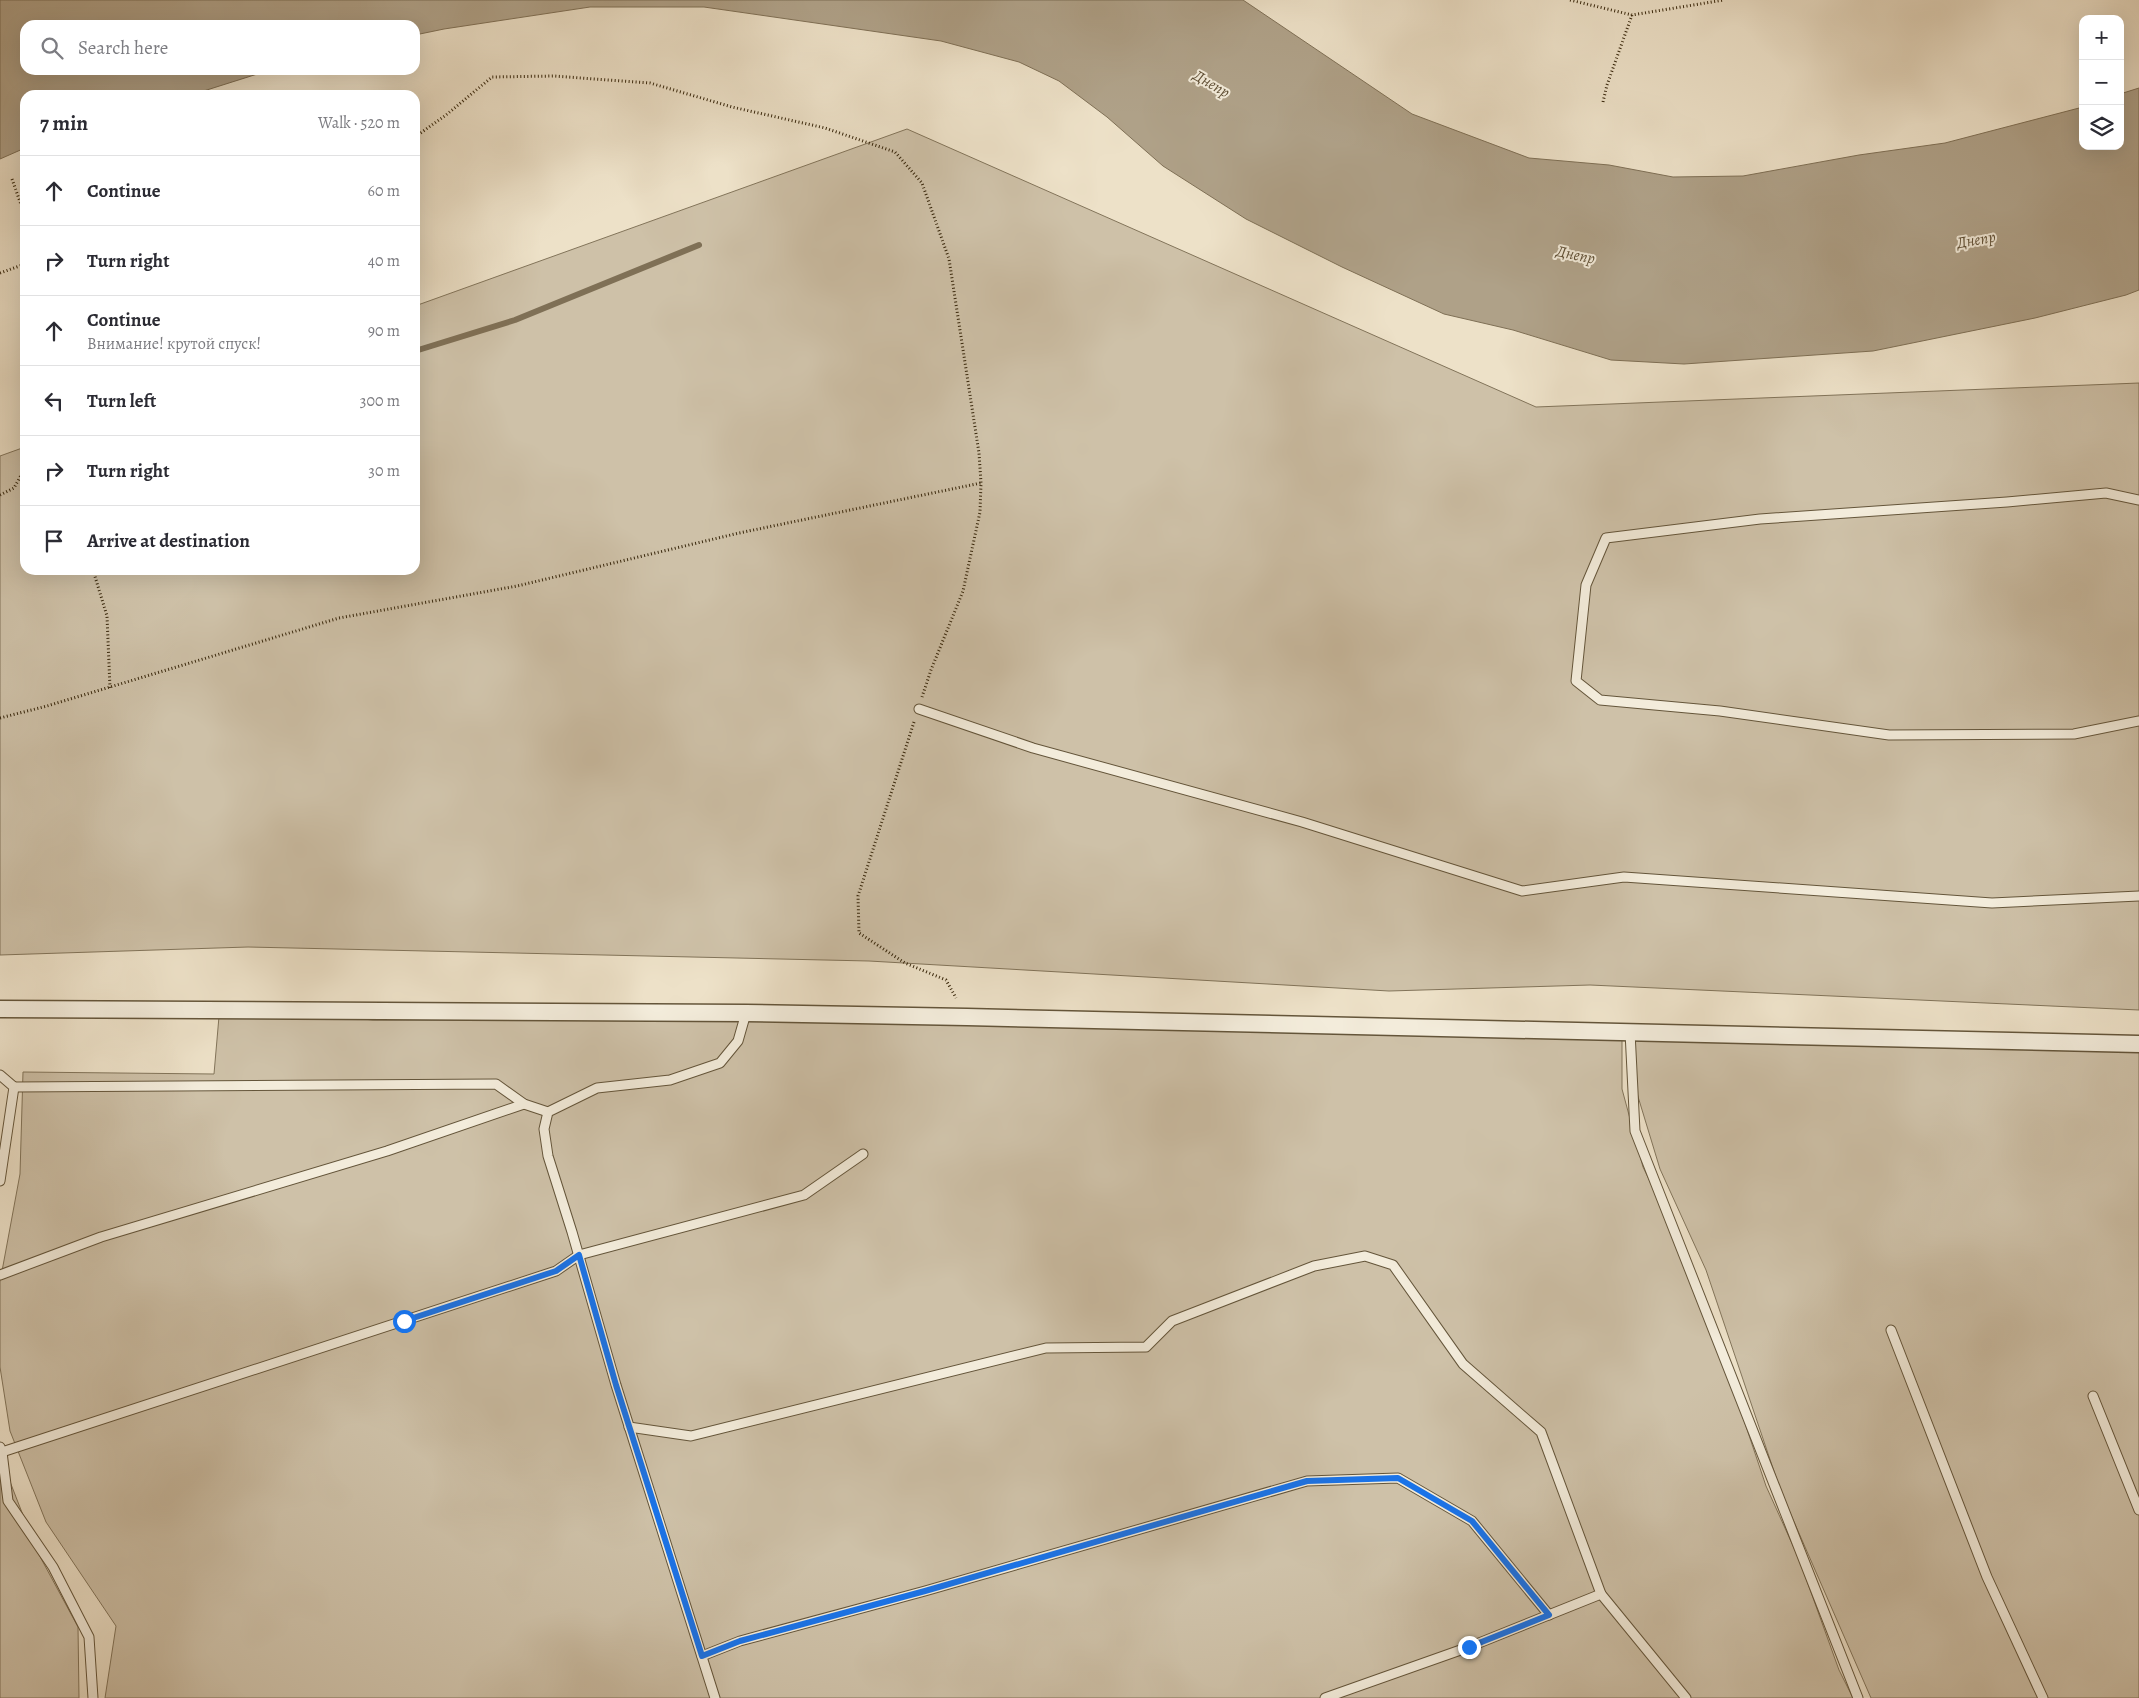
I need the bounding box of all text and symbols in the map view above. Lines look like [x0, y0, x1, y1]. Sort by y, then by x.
map controls [2079, 15, 2124, 150]
button: + [2079, 15, 2124, 60]
search box [20, 20, 420, 75]
icon: search [38, 34, 66, 62]
text: Search here [78, 35, 168, 61]
button: − [2079, 60, 2124, 105]
water label: Днепр [1188, 64, 1234, 103]
button: layers [2079, 105, 2124, 150]
text: 7 min [40, 109, 88, 137]
text: Walk · 520 m [318, 112, 400, 134]
icon: ahead [40, 177, 68, 205]
text: Continue [87, 178, 161, 204]
text: 60 m [368, 180, 400, 202]
water label: Днепр [1954, 226, 1997, 254]
water label: Днепр [1553, 240, 1597, 270]
icon: right [40, 247, 68, 275]
text: Turn right [87, 248, 169, 274]
text: 40 m [368, 250, 400, 272]
text: Continue [87, 307, 161, 333]
icon: ahead [40, 317, 68, 345]
text: 90 m [368, 320, 400, 342]
text: Внимание! крутой спуск! [87, 333, 261, 355]
icon: left [40, 387, 68, 415]
text: Turn left [87, 388, 156, 414]
text: 300 m [360, 390, 400, 412]
icon: right [40, 457, 68, 485]
text: Turn right [87, 458, 169, 484]
text: 30 m [368, 460, 400, 482]
icon: arrive [40, 527, 68, 555]
text: Arrive at destination [87, 528, 250, 554]
route start [393, 1310, 416, 1333]
route end [1458, 1636, 1481, 1659]

